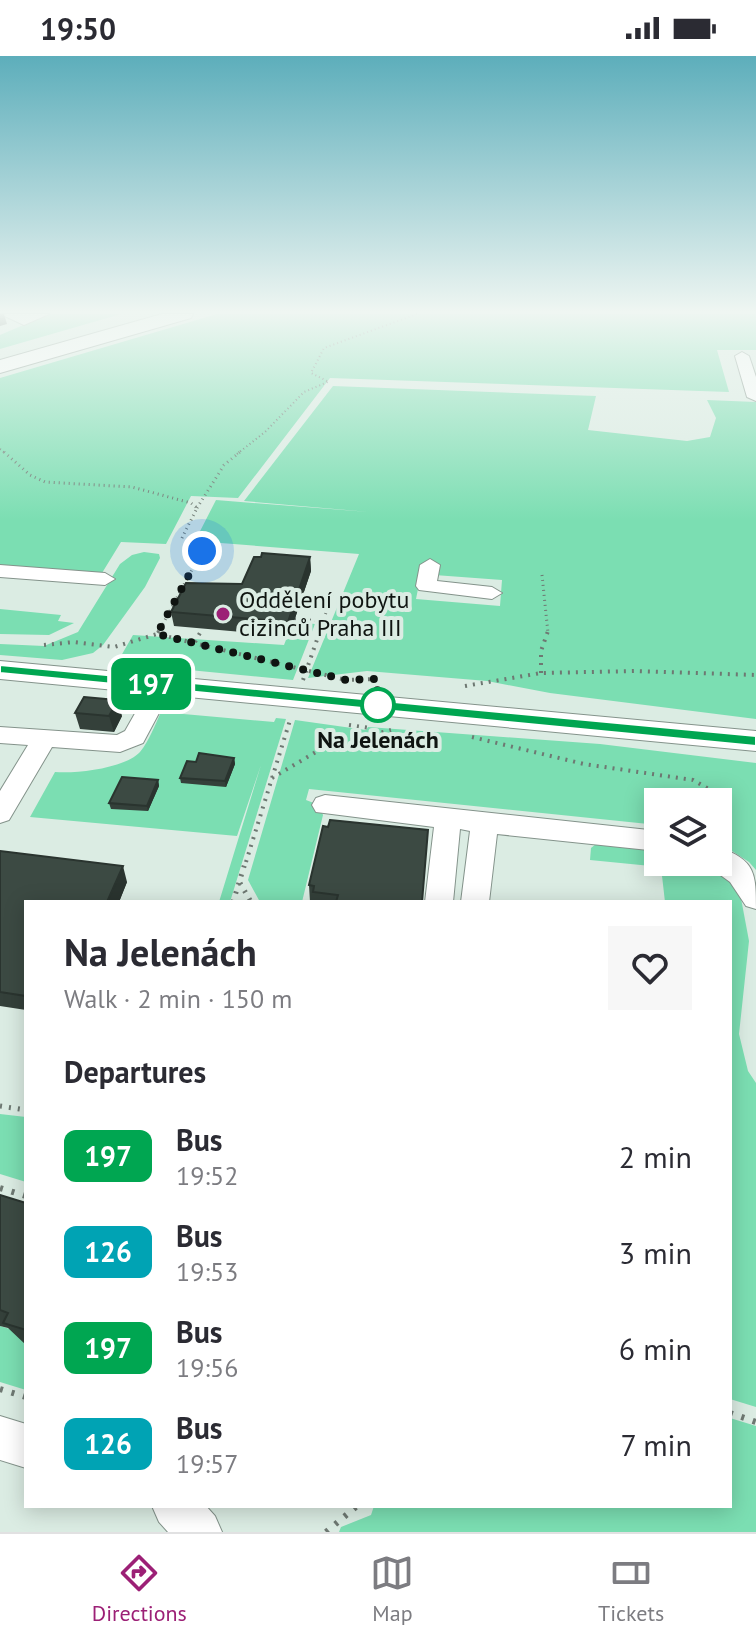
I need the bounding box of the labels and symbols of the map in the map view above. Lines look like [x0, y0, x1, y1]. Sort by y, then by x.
your location [182, 531, 222, 571]
place label: Oddělení pobytu cizinců Praha III [239, 584, 409, 643]
marker: Oddělení pobytu cizinců Praha III [214, 605, 232, 623]
line badge: 197 [105, 658, 197, 710]
marker: Na Jelenách [361, 688, 395, 722]
place label: Na Jelenách [317, 724, 439, 755]

